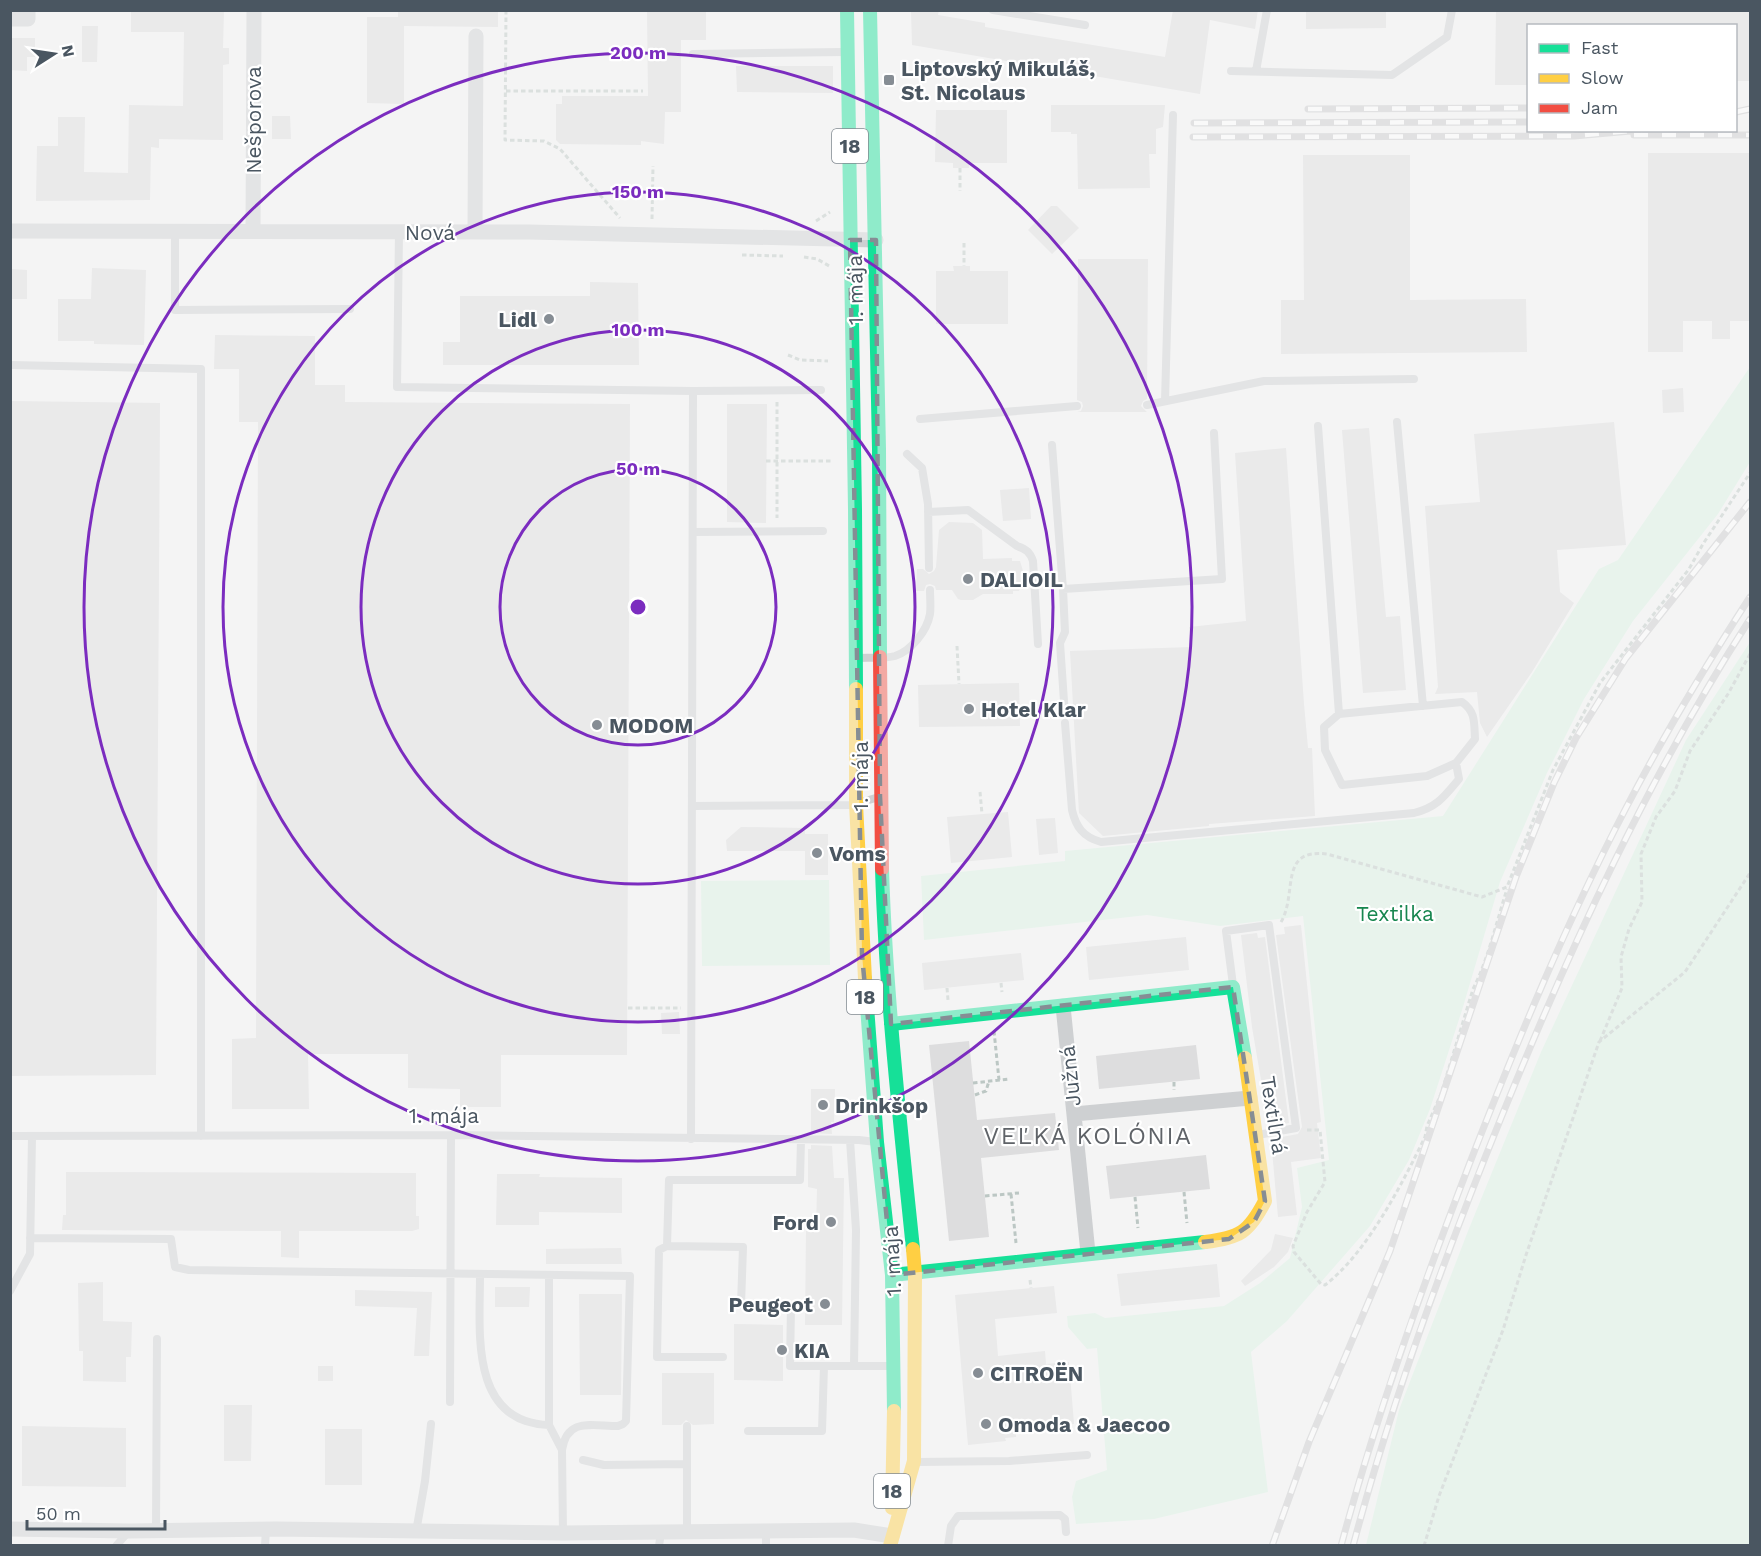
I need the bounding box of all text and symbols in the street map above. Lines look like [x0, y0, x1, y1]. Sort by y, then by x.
north arrow [24, 24, 84, 84]
legend [1527, 24, 1737, 132]
text: Fast [1581, 37, 1619, 58]
text: 200 m [610, 42, 666, 63]
text: N [58, 43, 79, 59]
place label: Liptovský Mikuláš, St. Nicolaus [901, 56, 1095, 105]
street label: Nešporova [241, 66, 266, 174]
text: Slow [1581, 67, 1624, 88]
marker: Liptovský Mikuláš, St. Nicolaus [882, 73, 896, 87]
text: Jam [1581, 97, 1618, 118]
road number: 18 [832, 129, 868, 163]
text: 150 m [612, 181, 664, 202]
street label: Nová [405, 220, 455, 245]
street label: 1. mája [842, 255, 868, 325]
place label: Lidl [498, 307, 537, 332]
marker: Lidl [542, 312, 556, 326]
text: 100 m [611, 319, 665, 340]
text: 50 m [616, 458, 660, 479]
place label: DALIOIL [980, 567, 1063, 592]
marker: DALIOIL [961, 572, 975, 586]
centre of rings [628, 597, 648, 617]
place label: Hotel Klar [981, 697, 1086, 722]
marker: Hotel Klar [962, 702, 976, 716]
place label: MODOM [609, 713, 693, 738]
marker: MODOM [590, 718, 604, 732]
street label: 1. mája [848, 741, 873, 811]
place label: Voms [829, 841, 886, 866]
marker: Voms [810, 846, 824, 860]
park label: Textilka [1356, 901, 1434, 926]
road number: 18 [847, 980, 883, 1014]
street label: Južná [1054, 1044, 1086, 1108]
street label: Textilná [1255, 1074, 1293, 1156]
place label: Drinkšop [835, 1093, 928, 1118]
marker: Drinkšop [816, 1098, 830, 1112]
street label: 1. mája [409, 1103, 479, 1128]
district label: VEĽKÁ KOLÓNIA [984, 1122, 1192, 1150]
place label: Ford [773, 1210, 819, 1235]
marker: Ford [824, 1215, 838, 1229]
street label: 1. mája [878, 1225, 906, 1297]
place label: Peugeot [729, 1292, 813, 1317]
marker: Peugeot [818, 1297, 832, 1311]
place label: KIA [794, 1338, 830, 1363]
marker: KIA [775, 1343, 789, 1357]
place label: CITROËN [990, 1361, 1083, 1386]
marker: CITROËN [971, 1366, 985, 1380]
place label: Omoda & Jaecoo [998, 1412, 1170, 1437]
marker: Omoda & Jaecoo [979, 1417, 993, 1431]
road number: 18 [874, 1474, 910, 1508]
scale bar [27, 1493, 165, 1531]
text: 50 m [36, 1503, 81, 1524]

